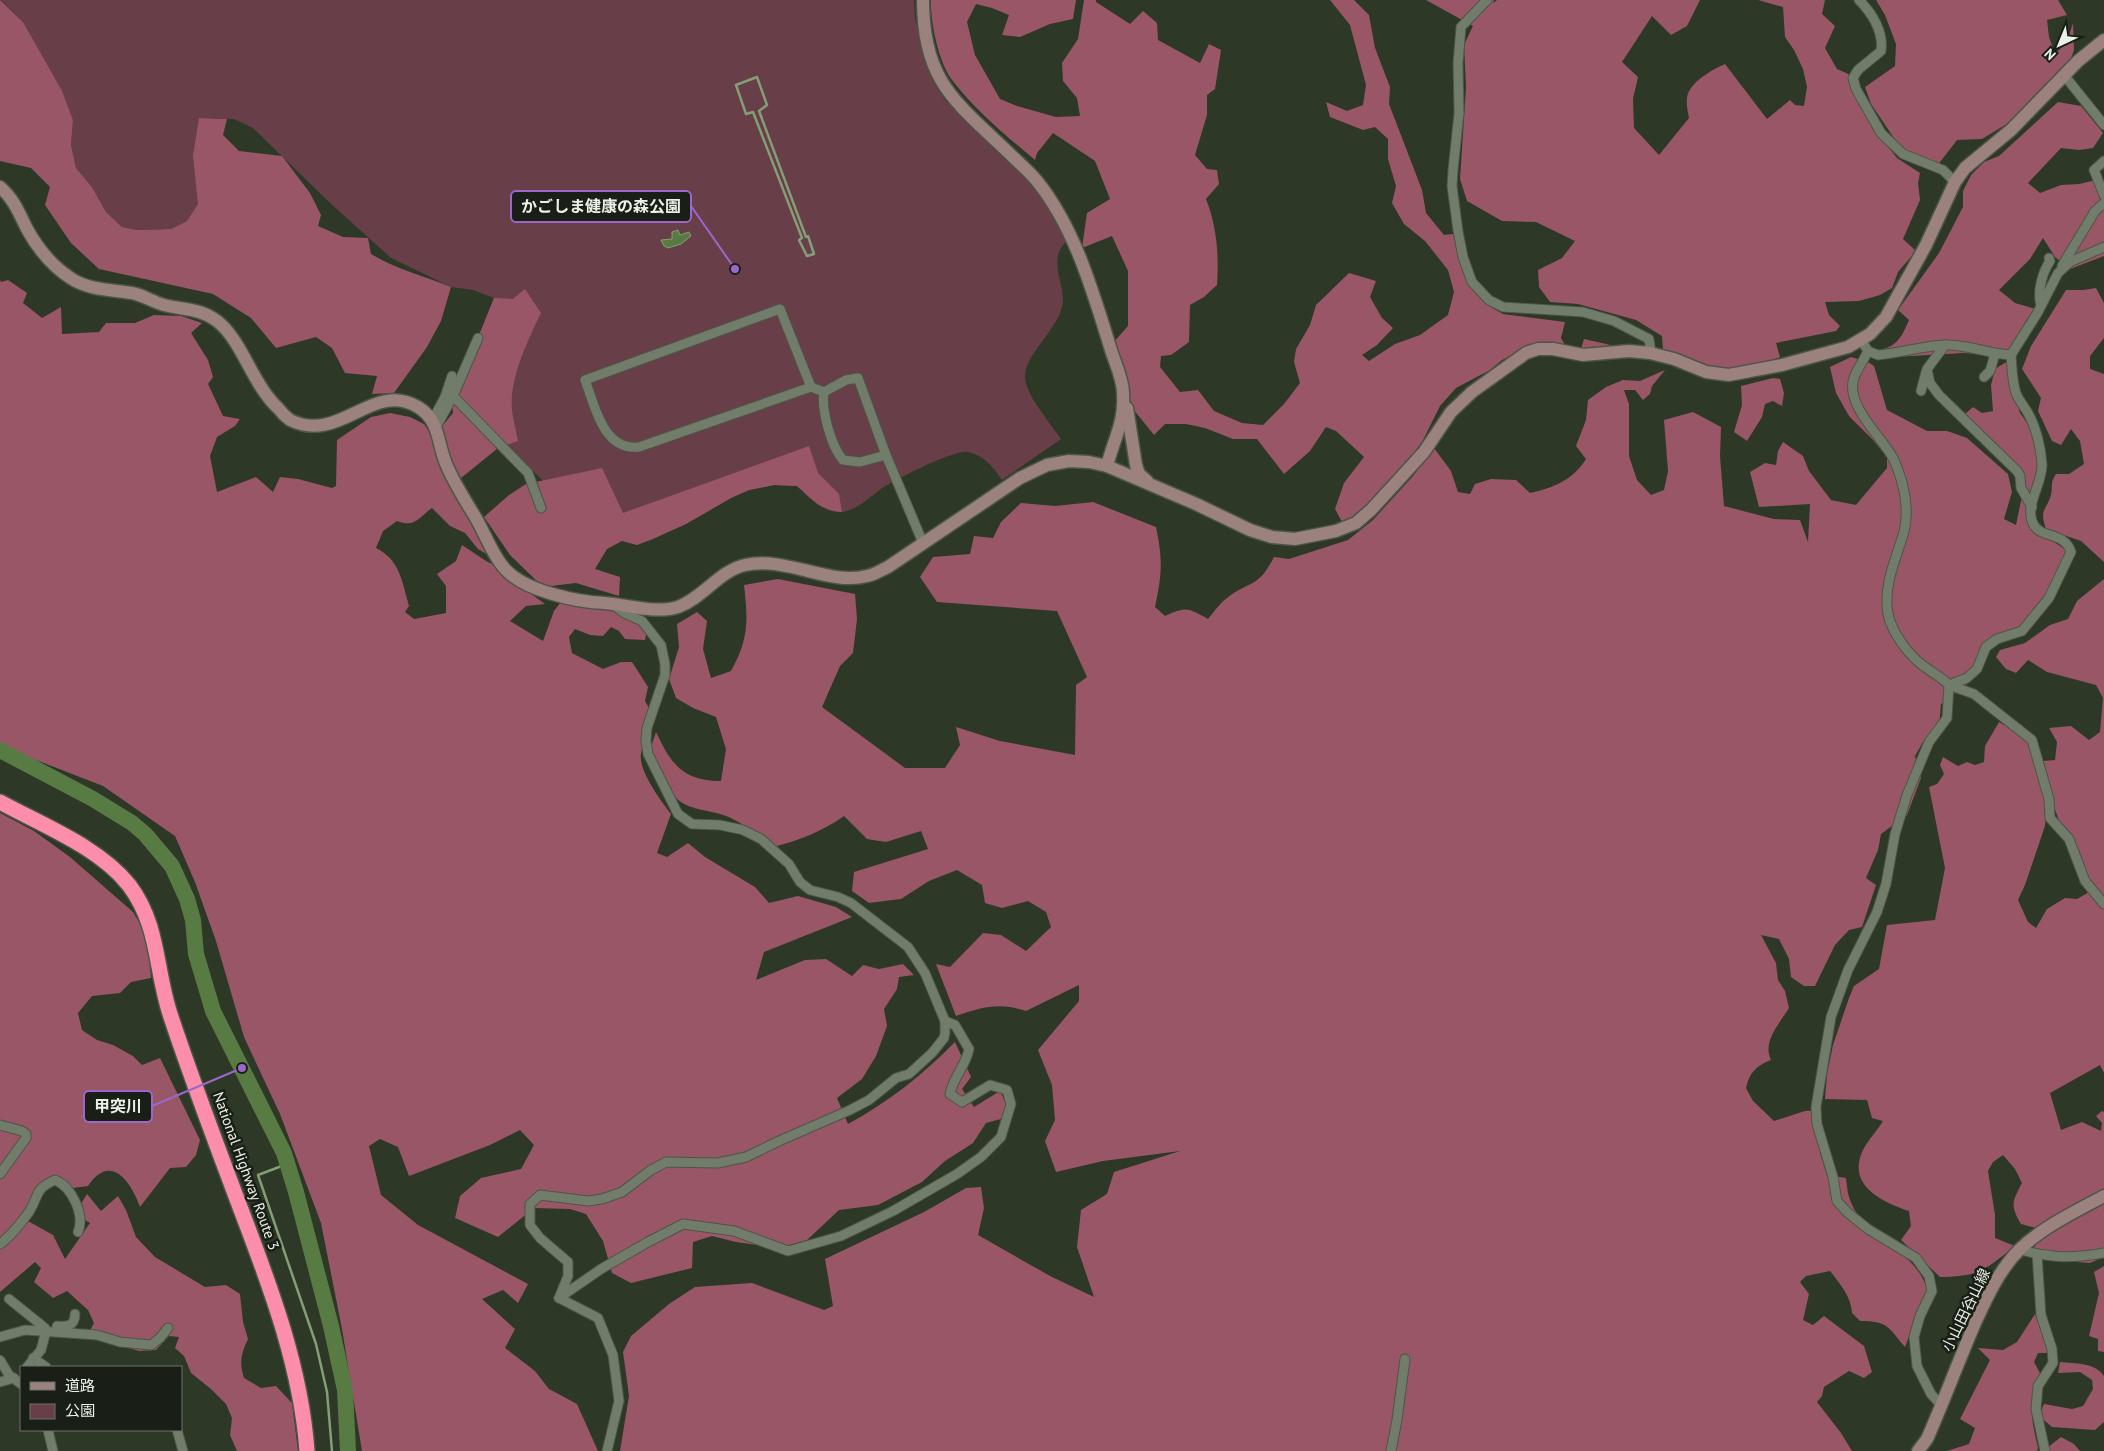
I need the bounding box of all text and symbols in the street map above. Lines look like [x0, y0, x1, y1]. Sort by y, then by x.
north arrow [2034, 20, 2084, 70]
text: N [2040, 45, 2060, 64]
callout: かごしま健康の森公園 [511, 191, 691, 222]
text: かごしま健康の森公園 [521, 196, 681, 216]
street label: National Highway Route 3 [209, 1089, 284, 1253]
callout: 甲突川 [84, 1091, 152, 1122]
text: 甲突川 [94, 1096, 142, 1116]
street label: 小山田谷山線 [1937, 1265, 1994, 1354]
legend [20, 1366, 182, 1431]
text: 道路 [65, 1376, 95, 1395]
text: 公園 [65, 1401, 95, 1420]

